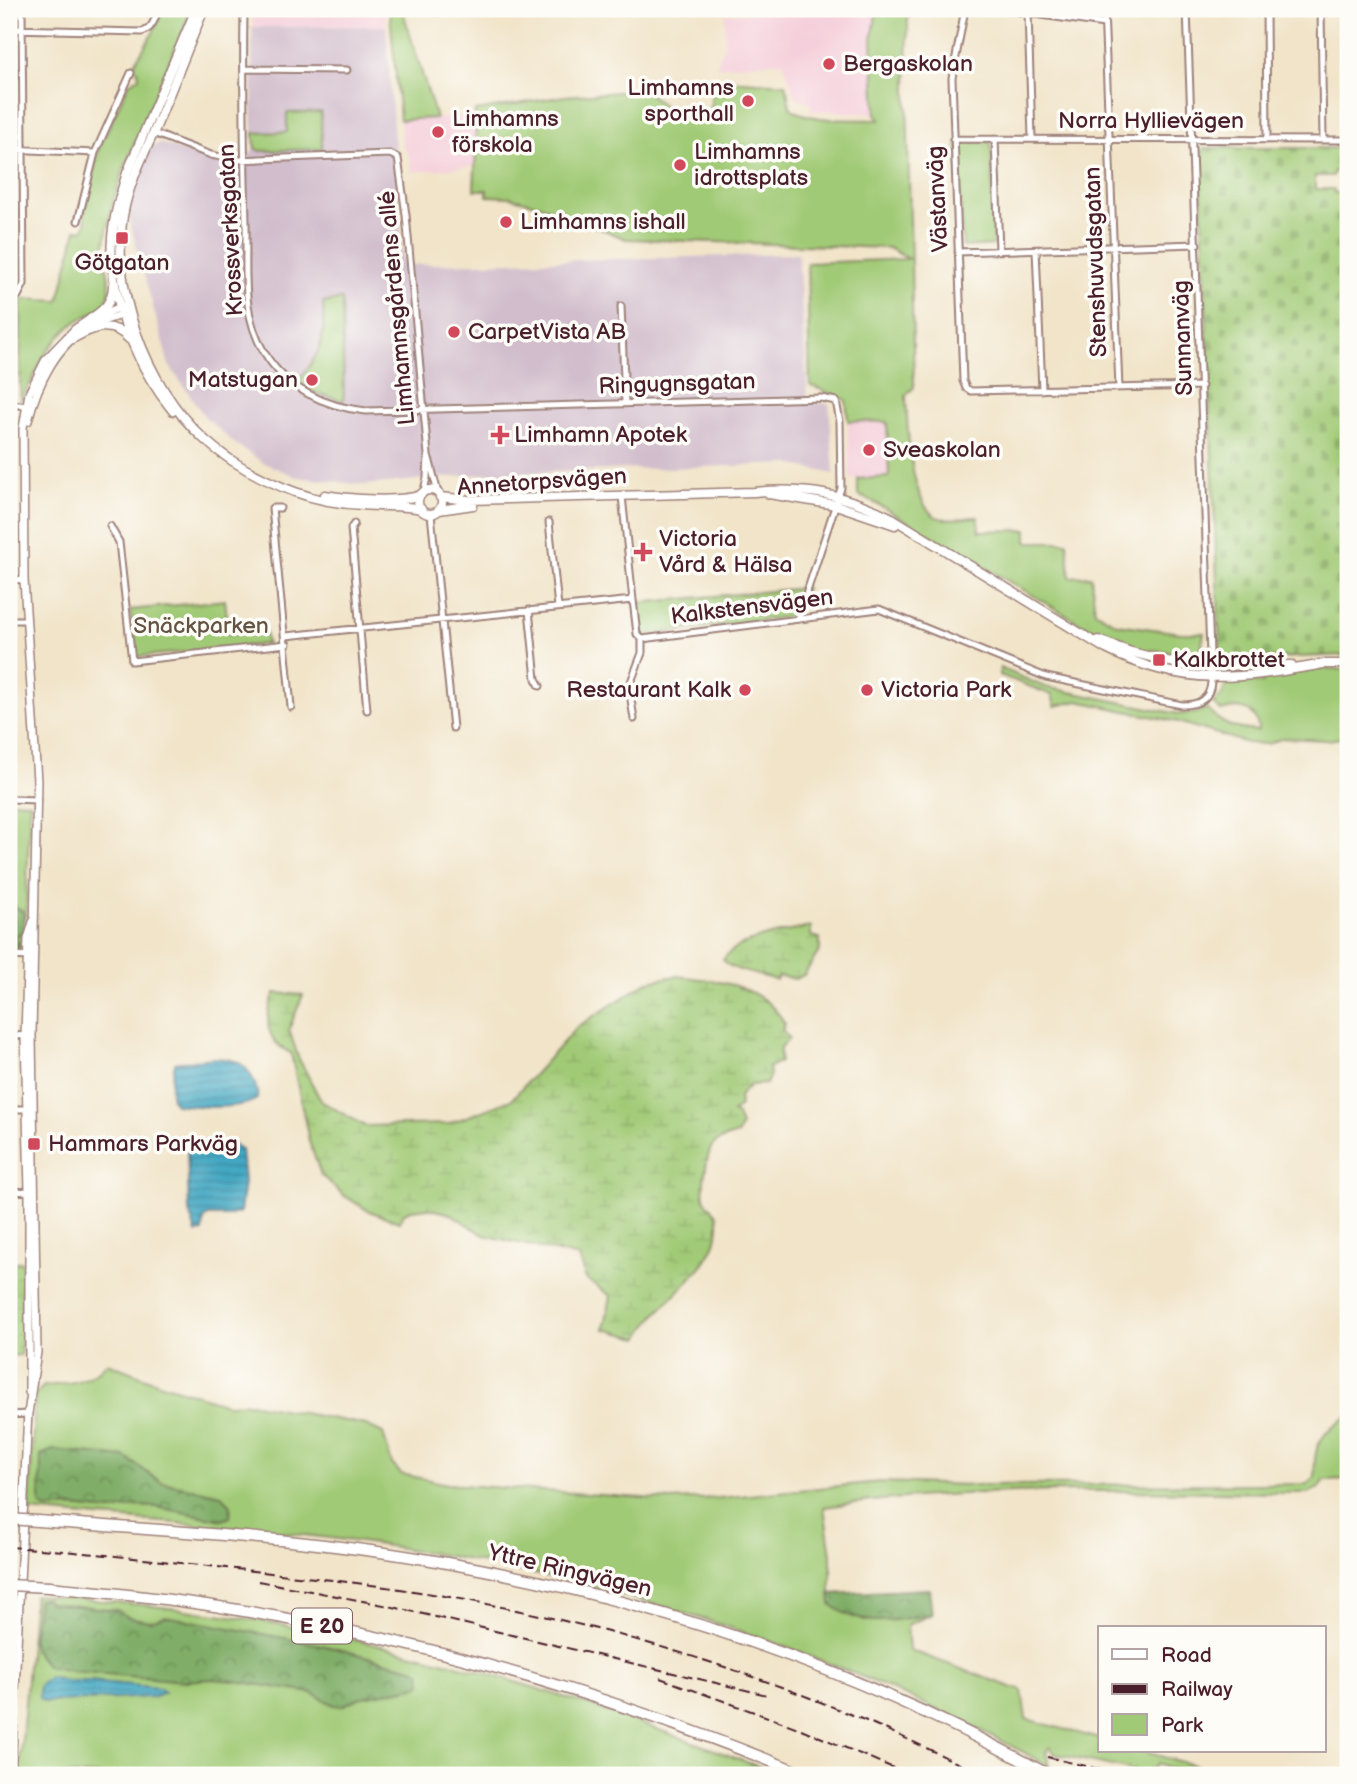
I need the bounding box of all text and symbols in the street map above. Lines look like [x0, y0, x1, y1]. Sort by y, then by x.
place label: Bergaskolan [843, 50, 973, 78]
marker: Bergaskolan [821, 56, 837, 72]
place label: Limhamns sporthall [627, 74, 734, 128]
marker: Limhamns sporthall [740, 93, 756, 109]
place label: Limhamns förskola [452, 105, 559, 159]
street label: Norra Hyllievägen [1058, 107, 1244, 135]
marker: Limhamns förskola [430, 124, 446, 140]
place label: Limhamns idrottsplats [694, 138, 808, 192]
street label: Krossverksgatan [213, 143, 249, 317]
street label: Västanväg [921, 145, 955, 253]
marker: Limhamns idrottsplats [672, 157, 688, 173]
street label: Stenshuvudsgatan [1079, 166, 1113, 358]
street label: Limhamnsgårdens allé [373, 189, 421, 426]
place label: Limhamns ishall [520, 208, 686, 236]
marker: Limhamns ishall [498, 214, 514, 230]
marker: Götgatan [114, 230, 130, 246]
place label: Götgatan [75, 249, 170, 277]
street label: Sunnanväg [1167, 280, 1199, 396]
place label: CarpetVista AB [468, 318, 626, 346]
marker: CarpetVista AB [446, 324, 462, 340]
place label: Matstugan [188, 366, 298, 394]
street label: Ringugnsgatan [598, 367, 756, 401]
marker: Matstugan [304, 372, 320, 388]
place label: Limhamn Apotek [514, 421, 688, 449]
marker: Limhamn Apotek [492, 427, 508, 443]
place label: Sveaskolan [883, 436, 1001, 464]
marker: Sveaskolan [861, 442, 877, 458]
street label: Annetorpsvägen [456, 462, 628, 502]
place label: Victoria Vård & Hälsa [659, 525, 793, 579]
marker: Victoria Vård & Hälsa [633, 542, 653, 562]
street label: Kalkstensvägen [669, 583, 835, 631]
park label: Snäckparken [133, 612, 269, 640]
place label: Kalkbrottet [1173, 646, 1285, 674]
marker: Kalkbrottet [1151, 652, 1167, 668]
place label: Restaurant Kalk [566, 676, 732, 704]
place label: Victoria Park [881, 676, 1012, 704]
marker: Restaurant Kalk [737, 682, 753, 698]
marker: Victoria Park [859, 682, 875, 698]
place label: Hammars Parkväg [48, 1130, 238, 1158]
marker: Hammars Parkväg [26, 1136, 42, 1152]
street label: Yttre Ringvägen [485, 1538, 654, 1603]
road number: E 20 [292, 1608, 352, 1644]
legend [1098, 1626, 1326, 1752]
text: Road [1161, 1643, 1212, 1668]
text: Railway [1161, 1677, 1233, 1702]
text: Park [1161, 1713, 1204, 1738]

